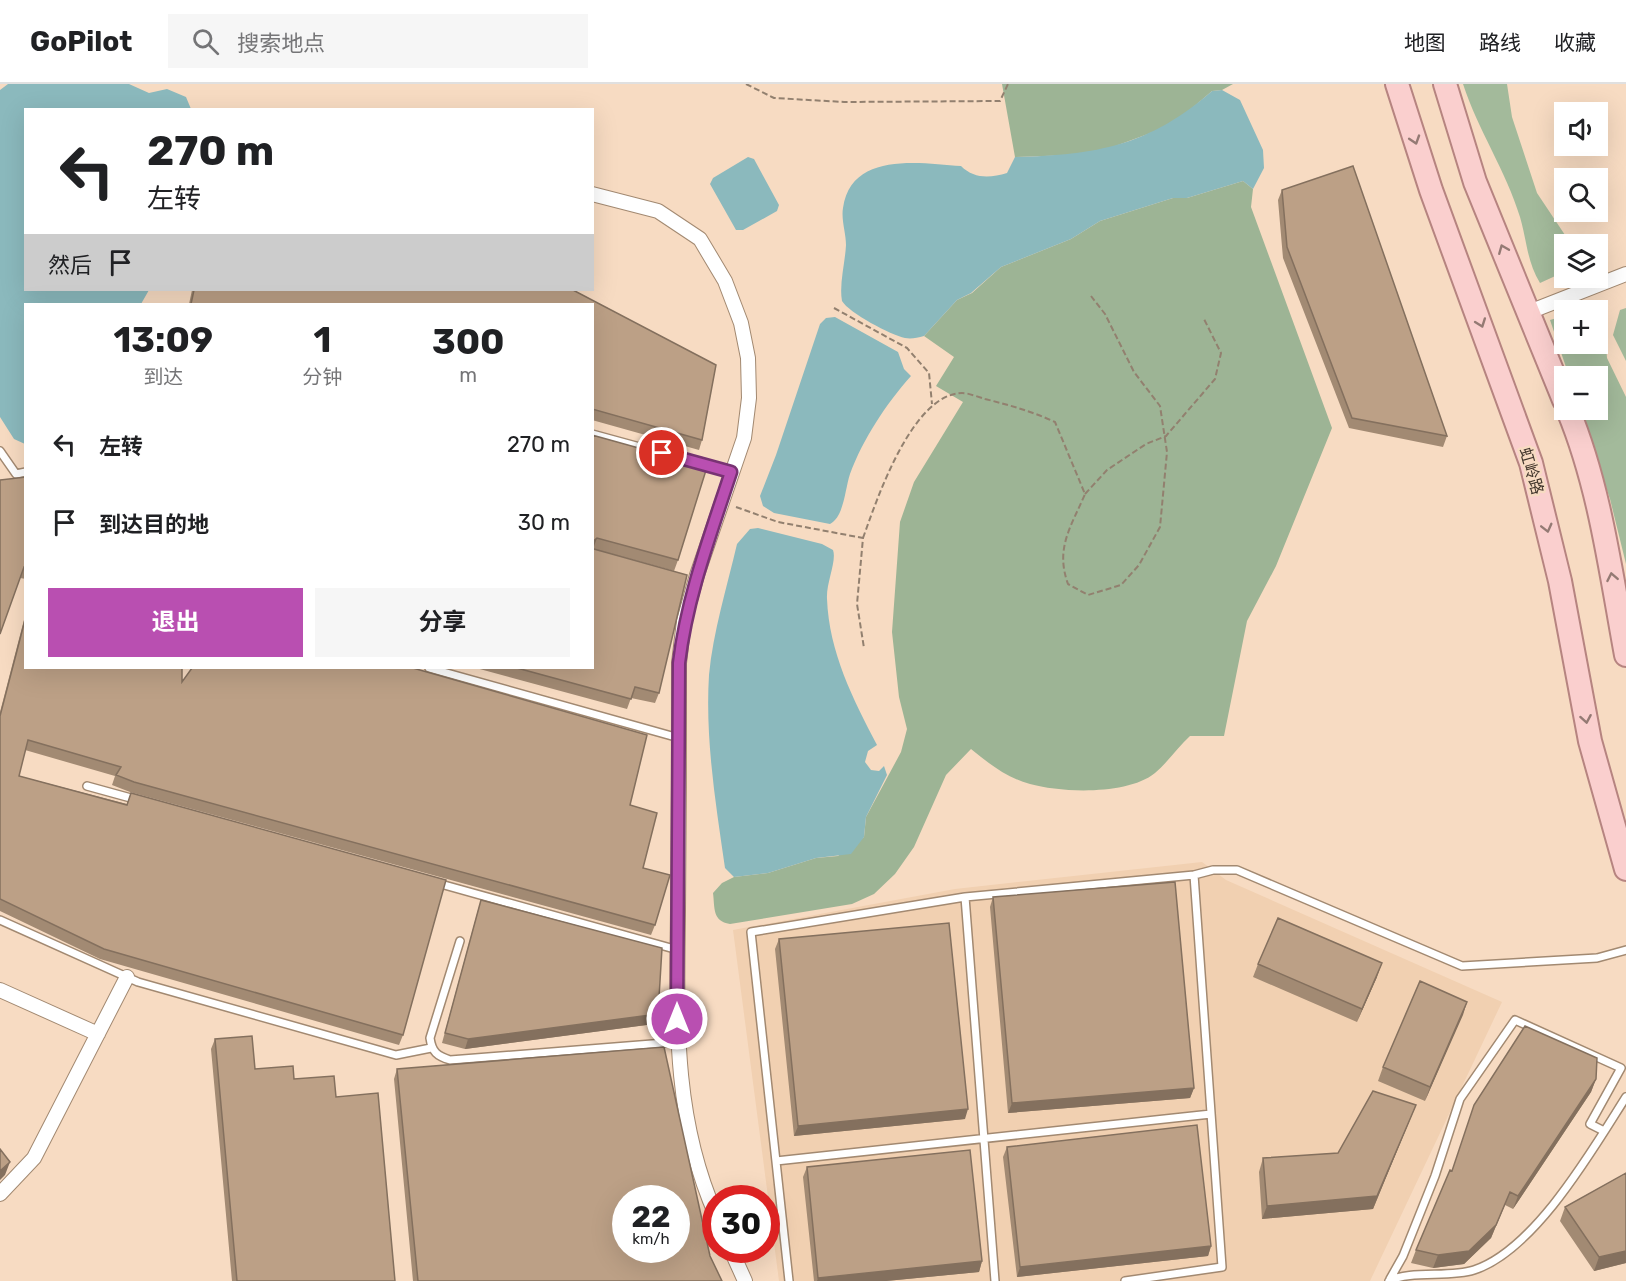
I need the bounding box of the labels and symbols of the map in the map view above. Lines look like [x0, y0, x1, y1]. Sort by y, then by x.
one-way arrow [1407, 134, 1420, 145]
one-way arrow [1498, 244, 1510, 255]
one-way arrow [1473, 317, 1486, 328]
pin [636, 427, 687, 478]
street label: 虹岭路 [1516, 445, 1547, 497]
one-way arrow [1540, 523, 1553, 533]
one-way arrow [1606, 572, 1619, 582]
one-way arrow [1579, 714, 1592, 724]
position arrow [645, 987, 709, 1051]
speed limit sign: 30 [702, 1185, 780, 1263]

